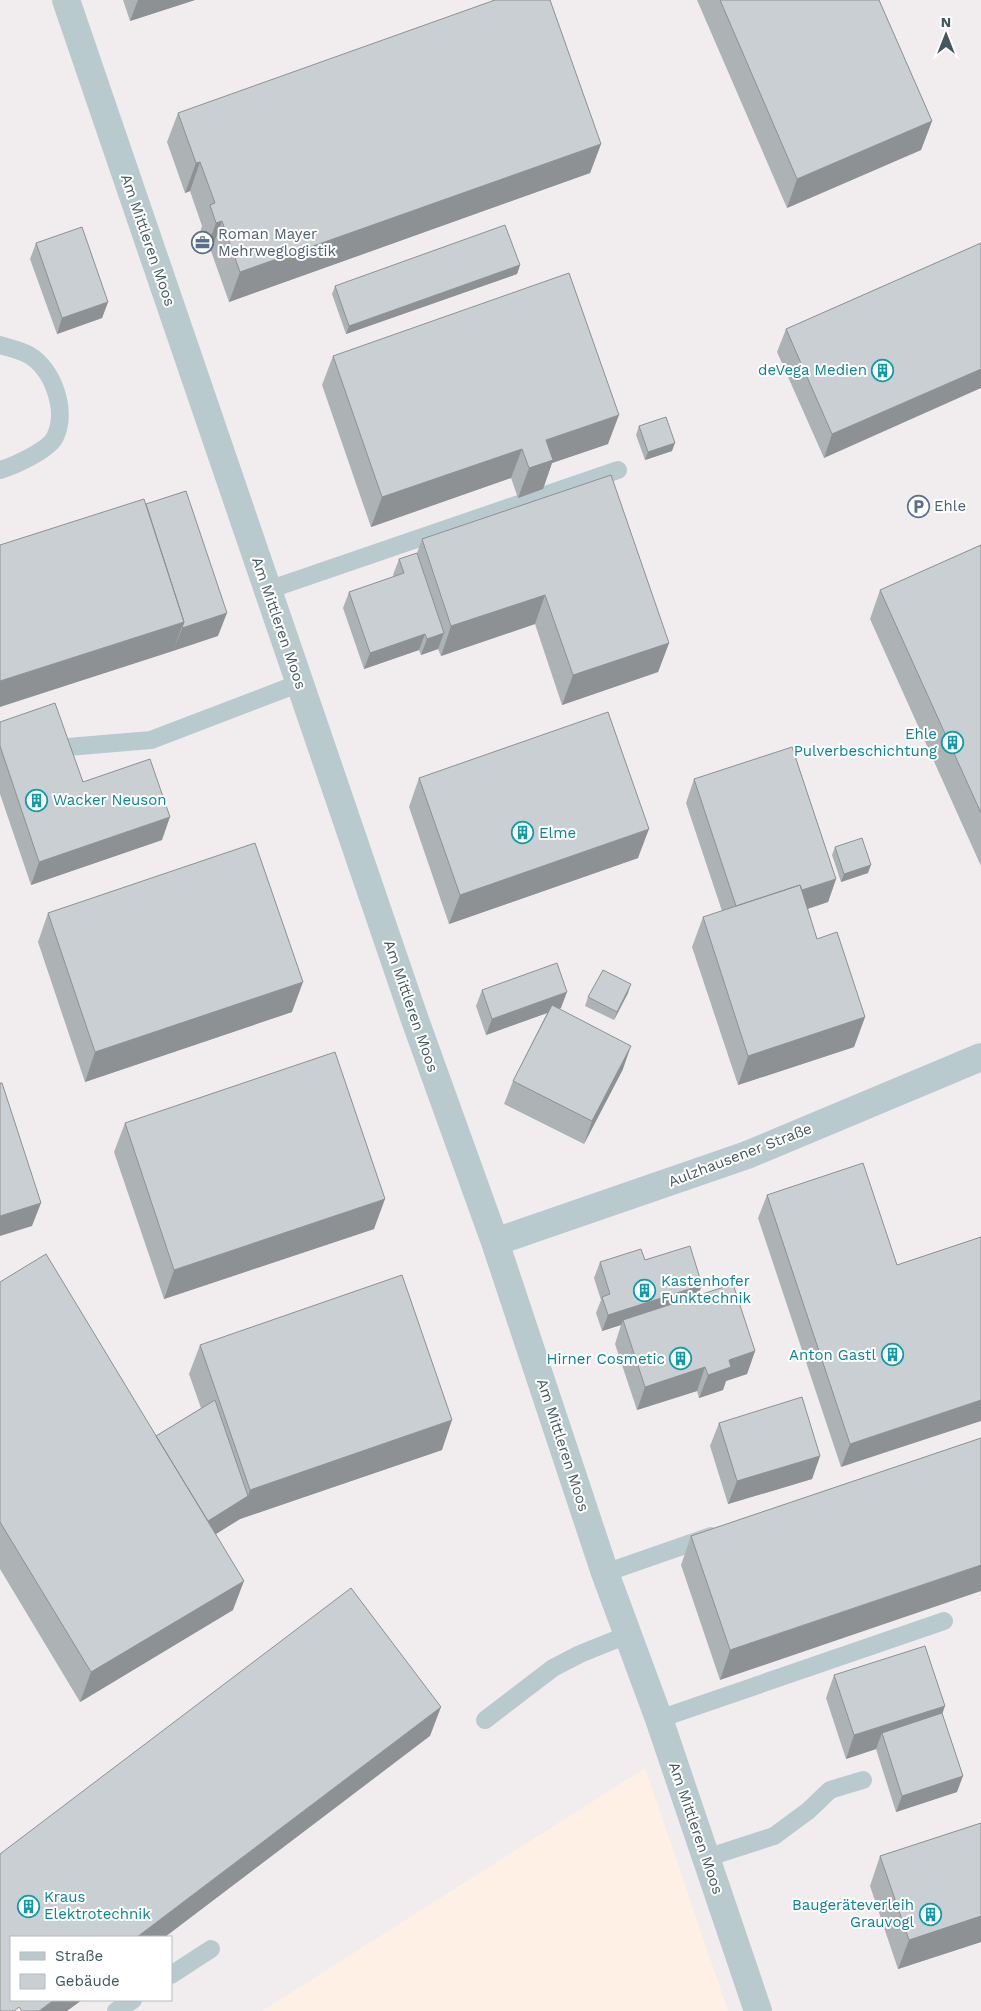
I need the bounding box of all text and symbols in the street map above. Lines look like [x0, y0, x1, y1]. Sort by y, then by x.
north arrow [921, 10, 971, 60]
text: N [941, 14, 951, 30]
street label: Am Mittleren Moos [117, 172, 179, 308]
place label: Roman Mayer Mehrweglogistik [218, 225, 336, 260]
office icon: Roman Mayer Mehrweglogistik [190, 231, 214, 255]
building icon: deVega Medien [871, 358, 895, 382]
place label: deVega Medien [758, 361, 867, 379]
parking icon: Ehle [906, 494, 930, 518]
place label: Ehle [934, 497, 966, 515]
street label: Am Mittleren Moos [248, 555, 310, 691]
place label: Ehle Pulverbeschichtung [794, 725, 937, 760]
building icon: Ehle Pulverbeschichtung [941, 731, 965, 755]
building icon: Wacker Neuson [25, 788, 49, 812]
place label: Wacker Neuson [53, 791, 166, 809]
building icon: Elme [511, 821, 535, 845]
place label: Elme [539, 824, 576, 842]
street label: Am Mittleren Moos [380, 938, 442, 1074]
street label: Aulzhausener Straße [666, 1119, 814, 1191]
place label: Kastenhofer Funktechnik [661, 1272, 751, 1307]
building icon: Kastenhofer Funktechnik [633, 1278, 657, 1302]
building icon: Anton Gastl [880, 1343, 904, 1367]
place label: Anton Gastl [789, 1346, 876, 1364]
building icon: Hirner Cosmetic [669, 1347, 693, 1371]
place label: Hirner Cosmetic [546, 1350, 665, 1368]
street label: Am Mittleren Moos [533, 1376, 593, 1514]
street label: Am Mittleren Moos [665, 1760, 727, 1896]
place label: Kraus Elektrotechnik [44, 1888, 151, 1923]
building icon: Kraus Elektrotechnik [16, 1894, 40, 1918]
place label: Baugeräteverleih Grauvogl [792, 1896, 914, 1931]
building icon: Baugeräteverleih Grauvogl [918, 1902, 942, 1926]
legend [10, 1936, 172, 2001]
text: Straße [55, 1947, 103, 1965]
text: Gebäude [55, 1972, 120, 1990]

